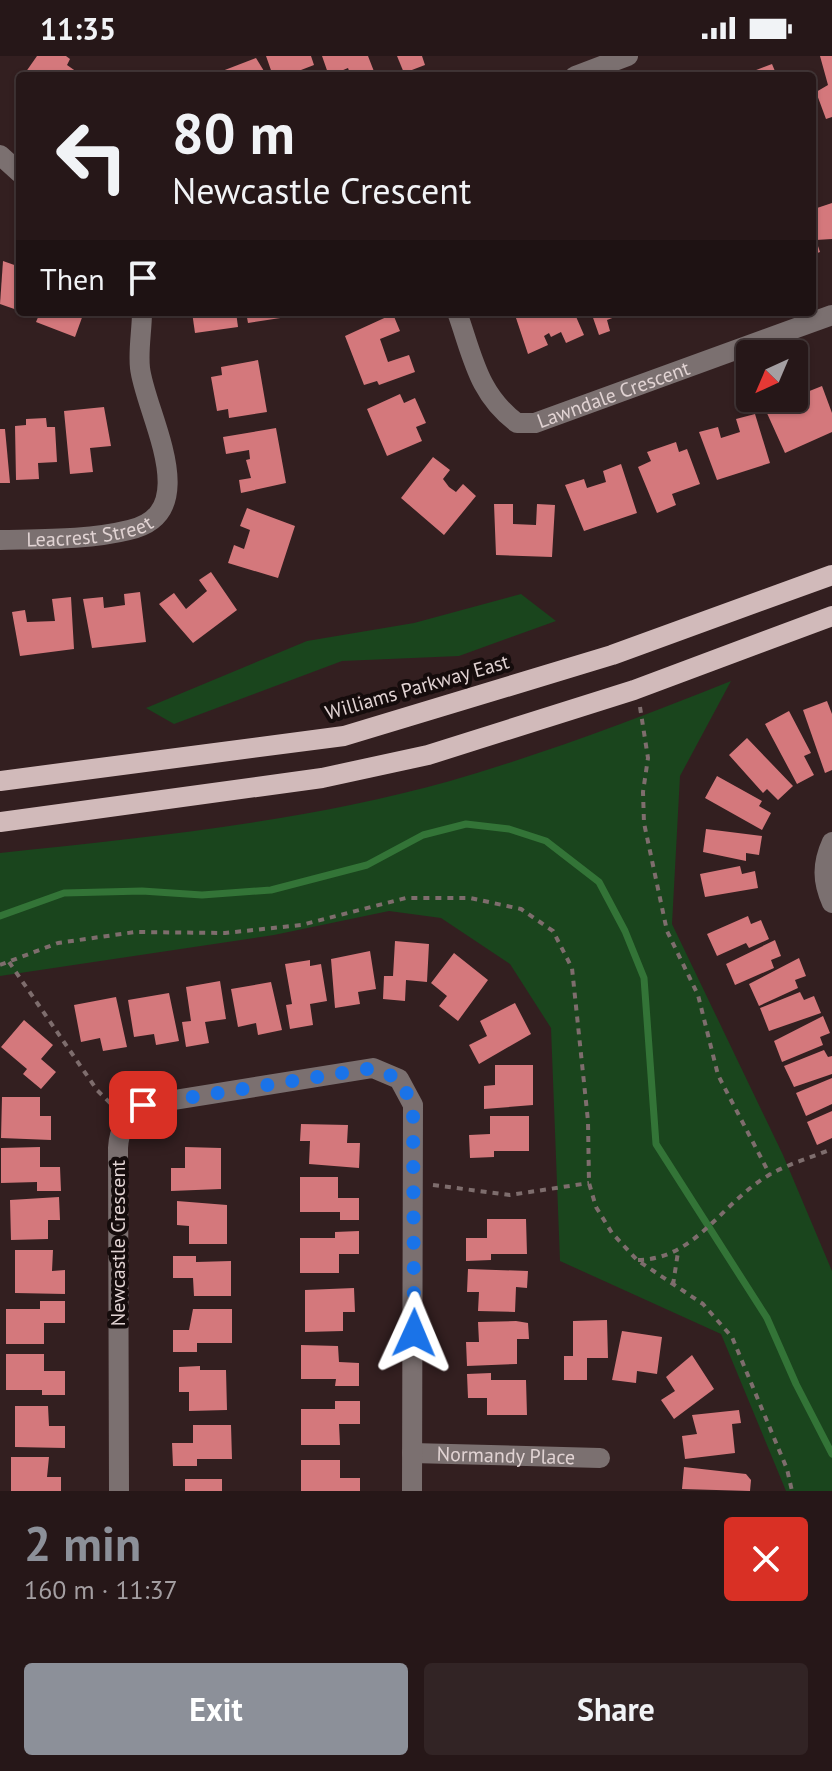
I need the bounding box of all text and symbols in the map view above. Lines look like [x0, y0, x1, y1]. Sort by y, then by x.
text: 11:35 [40, 9, 116, 48]
text: 80 m [172, 97, 295, 169]
icon: left [40, 104, 144, 208]
text: Newcastle Crescent [172, 167, 471, 214]
icon: arrive [121, 256, 165, 300]
text: Then [40, 259, 105, 298]
north arrow [736, 340, 808, 412]
map controls [736, 340, 808, 412]
street label: Lawndale Crescent [533, 355, 693, 434]
street label: Leacrest Street [26, 510, 158, 553]
street label: Williams Parkway East [322, 648, 512, 726]
pin [109, 1071, 177, 1139]
icon: arrive [121, 1083, 165, 1127]
street label: Newcastle Crescent [105, 1160, 131, 1326]
position arrow [372, 1291, 456, 1375]
street label: Normandy Place [436, 1441, 576, 1470]
text: 2 min [24, 1512, 141, 1574]
button: close [724, 1517, 808, 1601]
text: 160 m · 11:37 [24, 1573, 178, 1606]
button: Exit [24, 1663, 408, 1755]
button: Share [424, 1663, 808, 1755]

